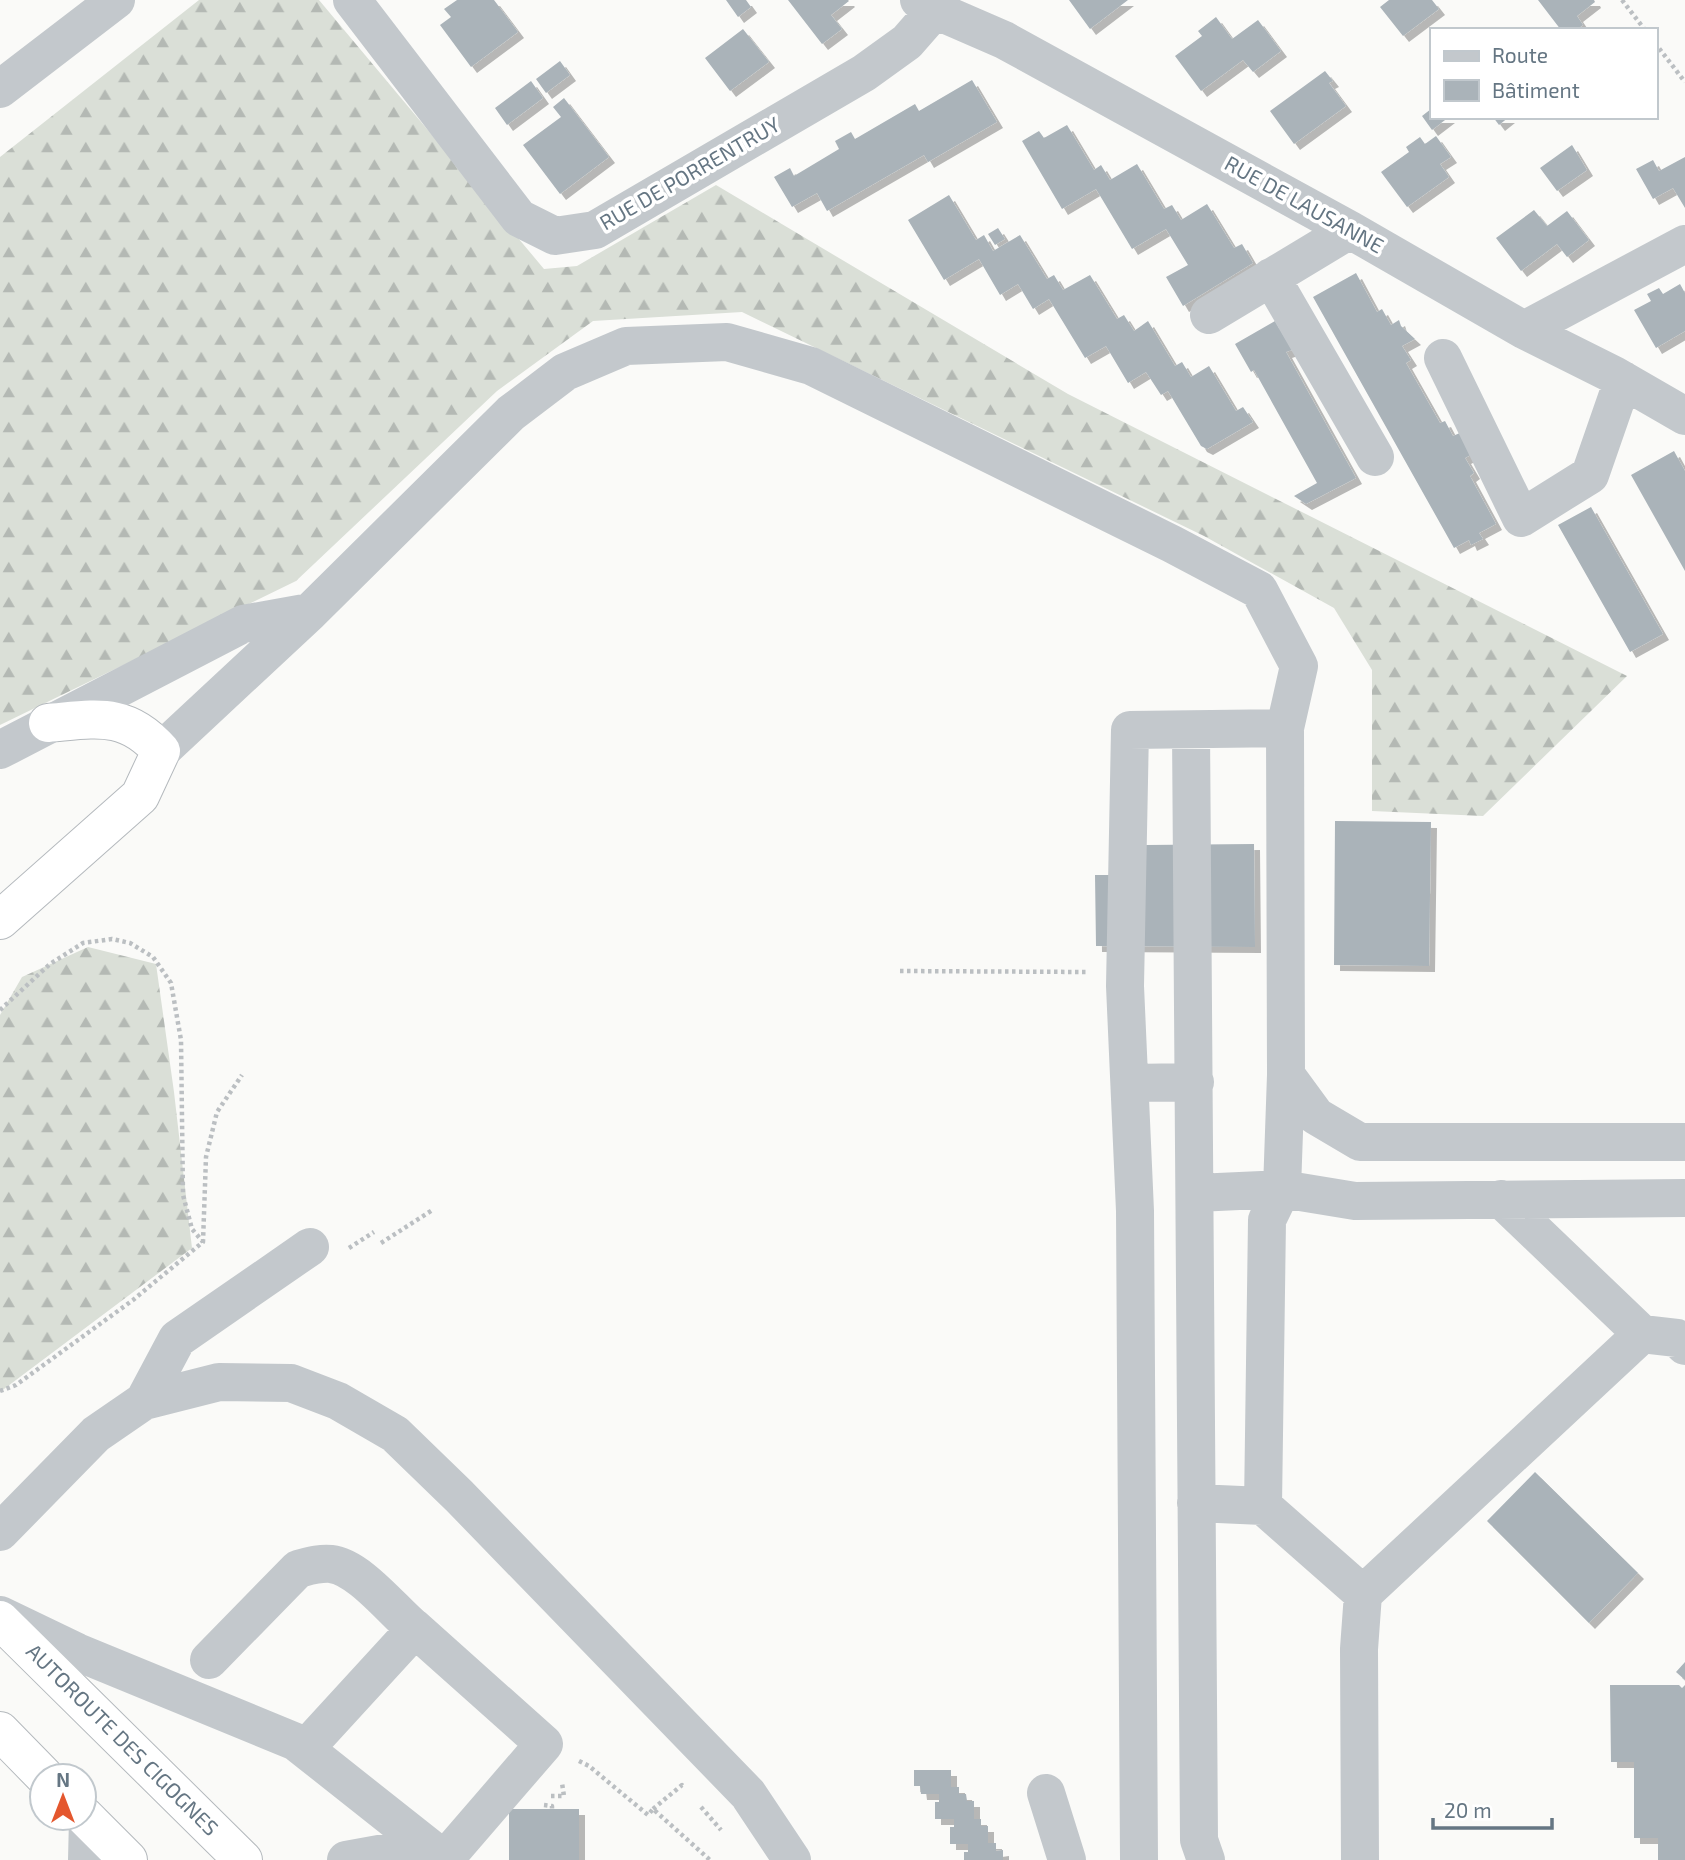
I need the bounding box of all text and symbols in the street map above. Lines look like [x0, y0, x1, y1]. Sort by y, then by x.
legend [1430, 28, 1657, 119]
text: Route [1492, 42, 1548, 67]
text: Bâtiment [1492, 77, 1580, 102]
street label: RUE DE PORRENTRUY [595, 111, 784, 234]
street label: RUE DE LAUSANNE [1221, 150, 1389, 258]
street label: AUTOROUTE DES CIGOGNES [21, 1639, 223, 1841]
north arrow [28, 1762, 98, 1832]
scale bar [1433, 1786, 1552, 1830]
text: 20 m [1444, 1797, 1492, 1822]

